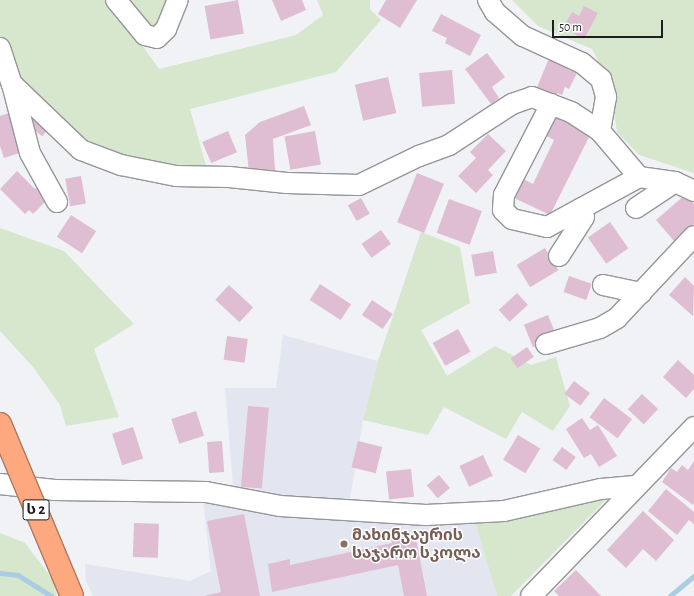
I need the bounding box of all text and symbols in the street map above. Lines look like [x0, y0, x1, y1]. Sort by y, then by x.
scale bar [554, 12, 665, 38]
text: 50 m [559, 21, 582, 33]
road number: ს 2 [22, 497, 50, 523]
place label: მახინჯაურის საჯარო სკოლა [352, 525, 481, 563]
marker: მახინჯაურის საჯარო სკოლა [339, 539, 349, 549]

